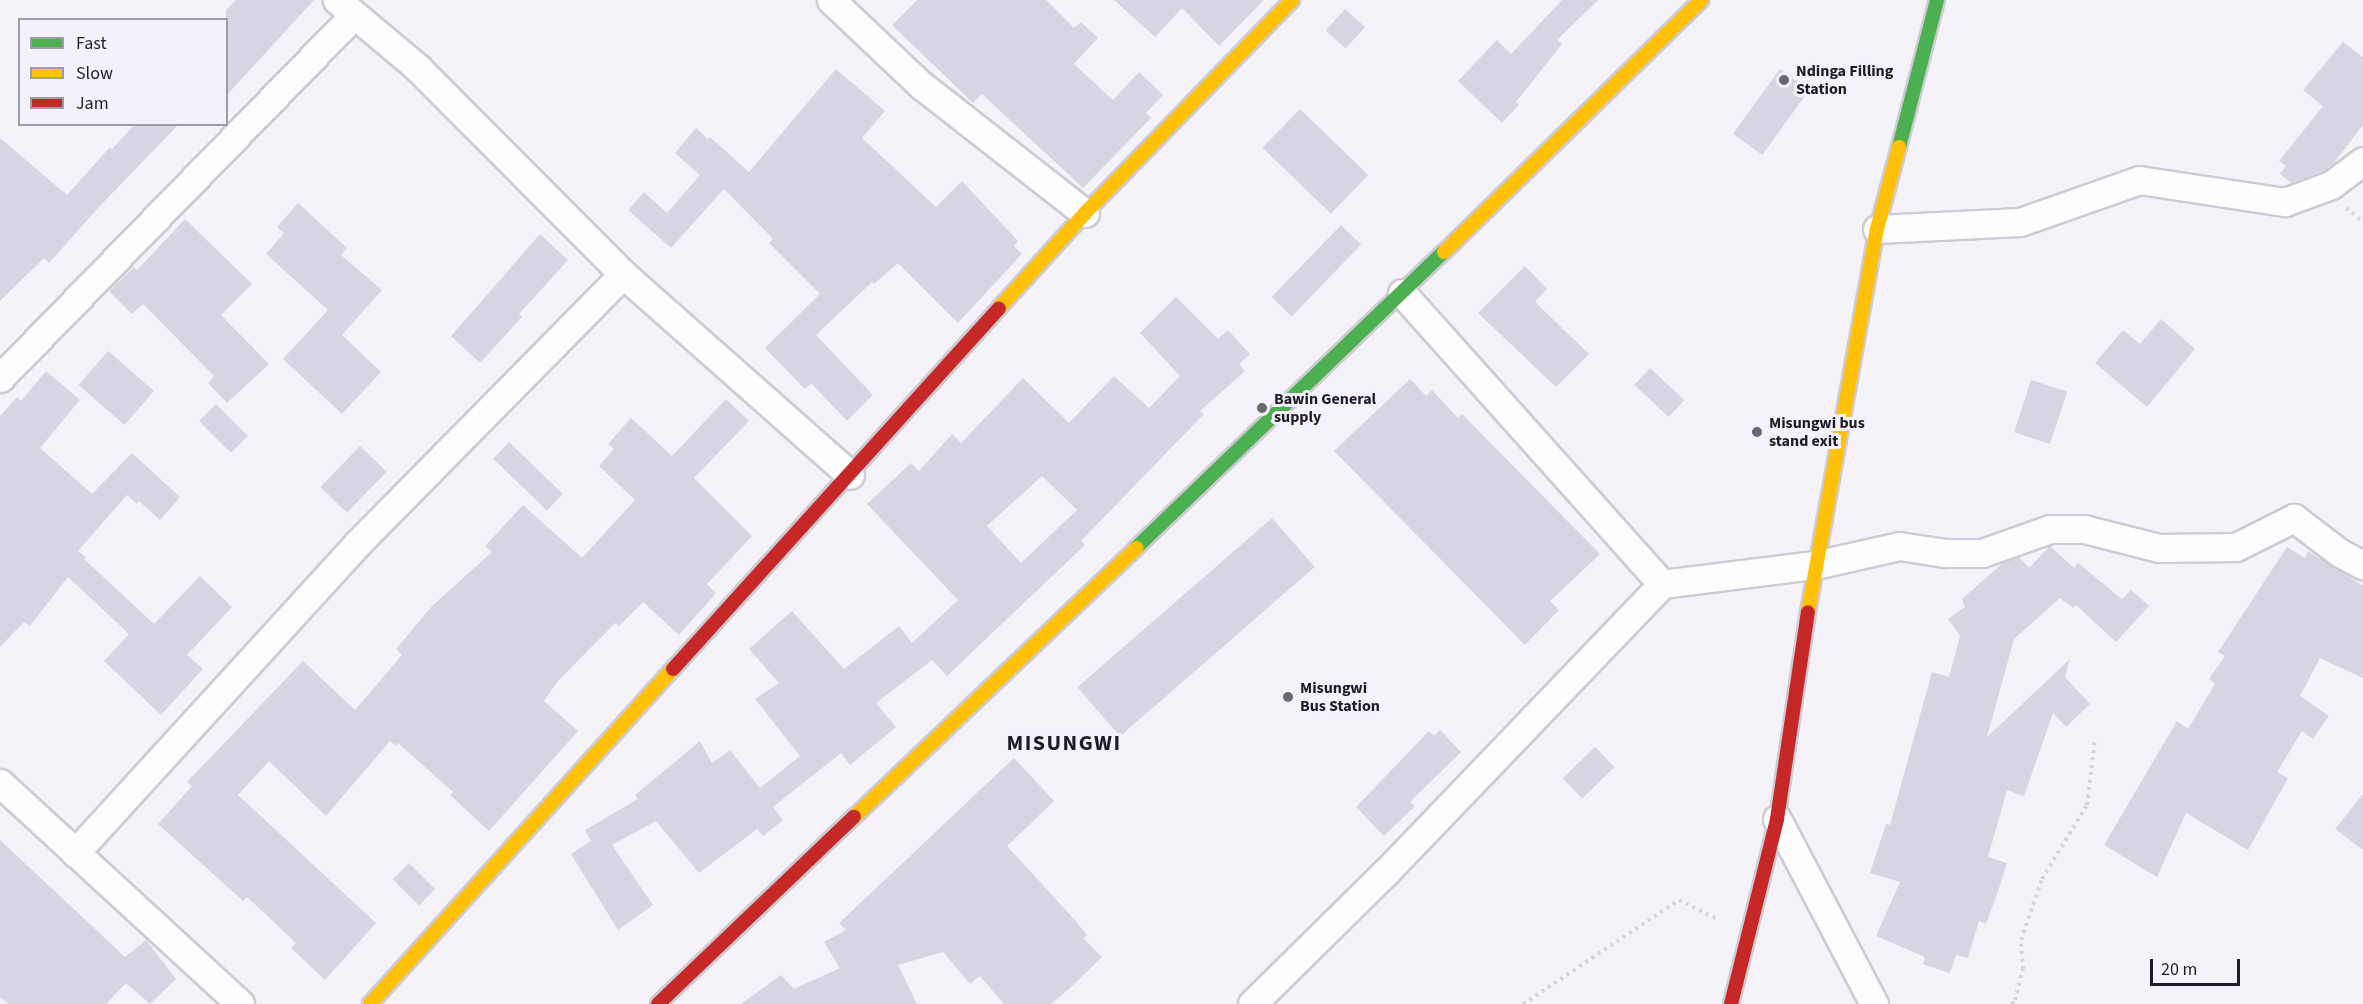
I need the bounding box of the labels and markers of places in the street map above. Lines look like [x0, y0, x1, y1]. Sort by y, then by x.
place label: Ndinga Filling Station [1796, 61, 1893, 99]
marker: Ndinga Filling Station [1777, 73, 1791, 87]
place label: Bawin General supply [1274, 389, 1376, 427]
marker: Bawin General supply [1255, 401, 1269, 415]
place label: Misungwi bus stand exit [1769, 413, 1865, 451]
marker: Misungwi bus stand exit [1750, 425, 1764, 439]
place label: Misungwi Bus Station [1300, 678, 1380, 716]
marker: Misungwi Bus Station [1281, 690, 1295, 704]

